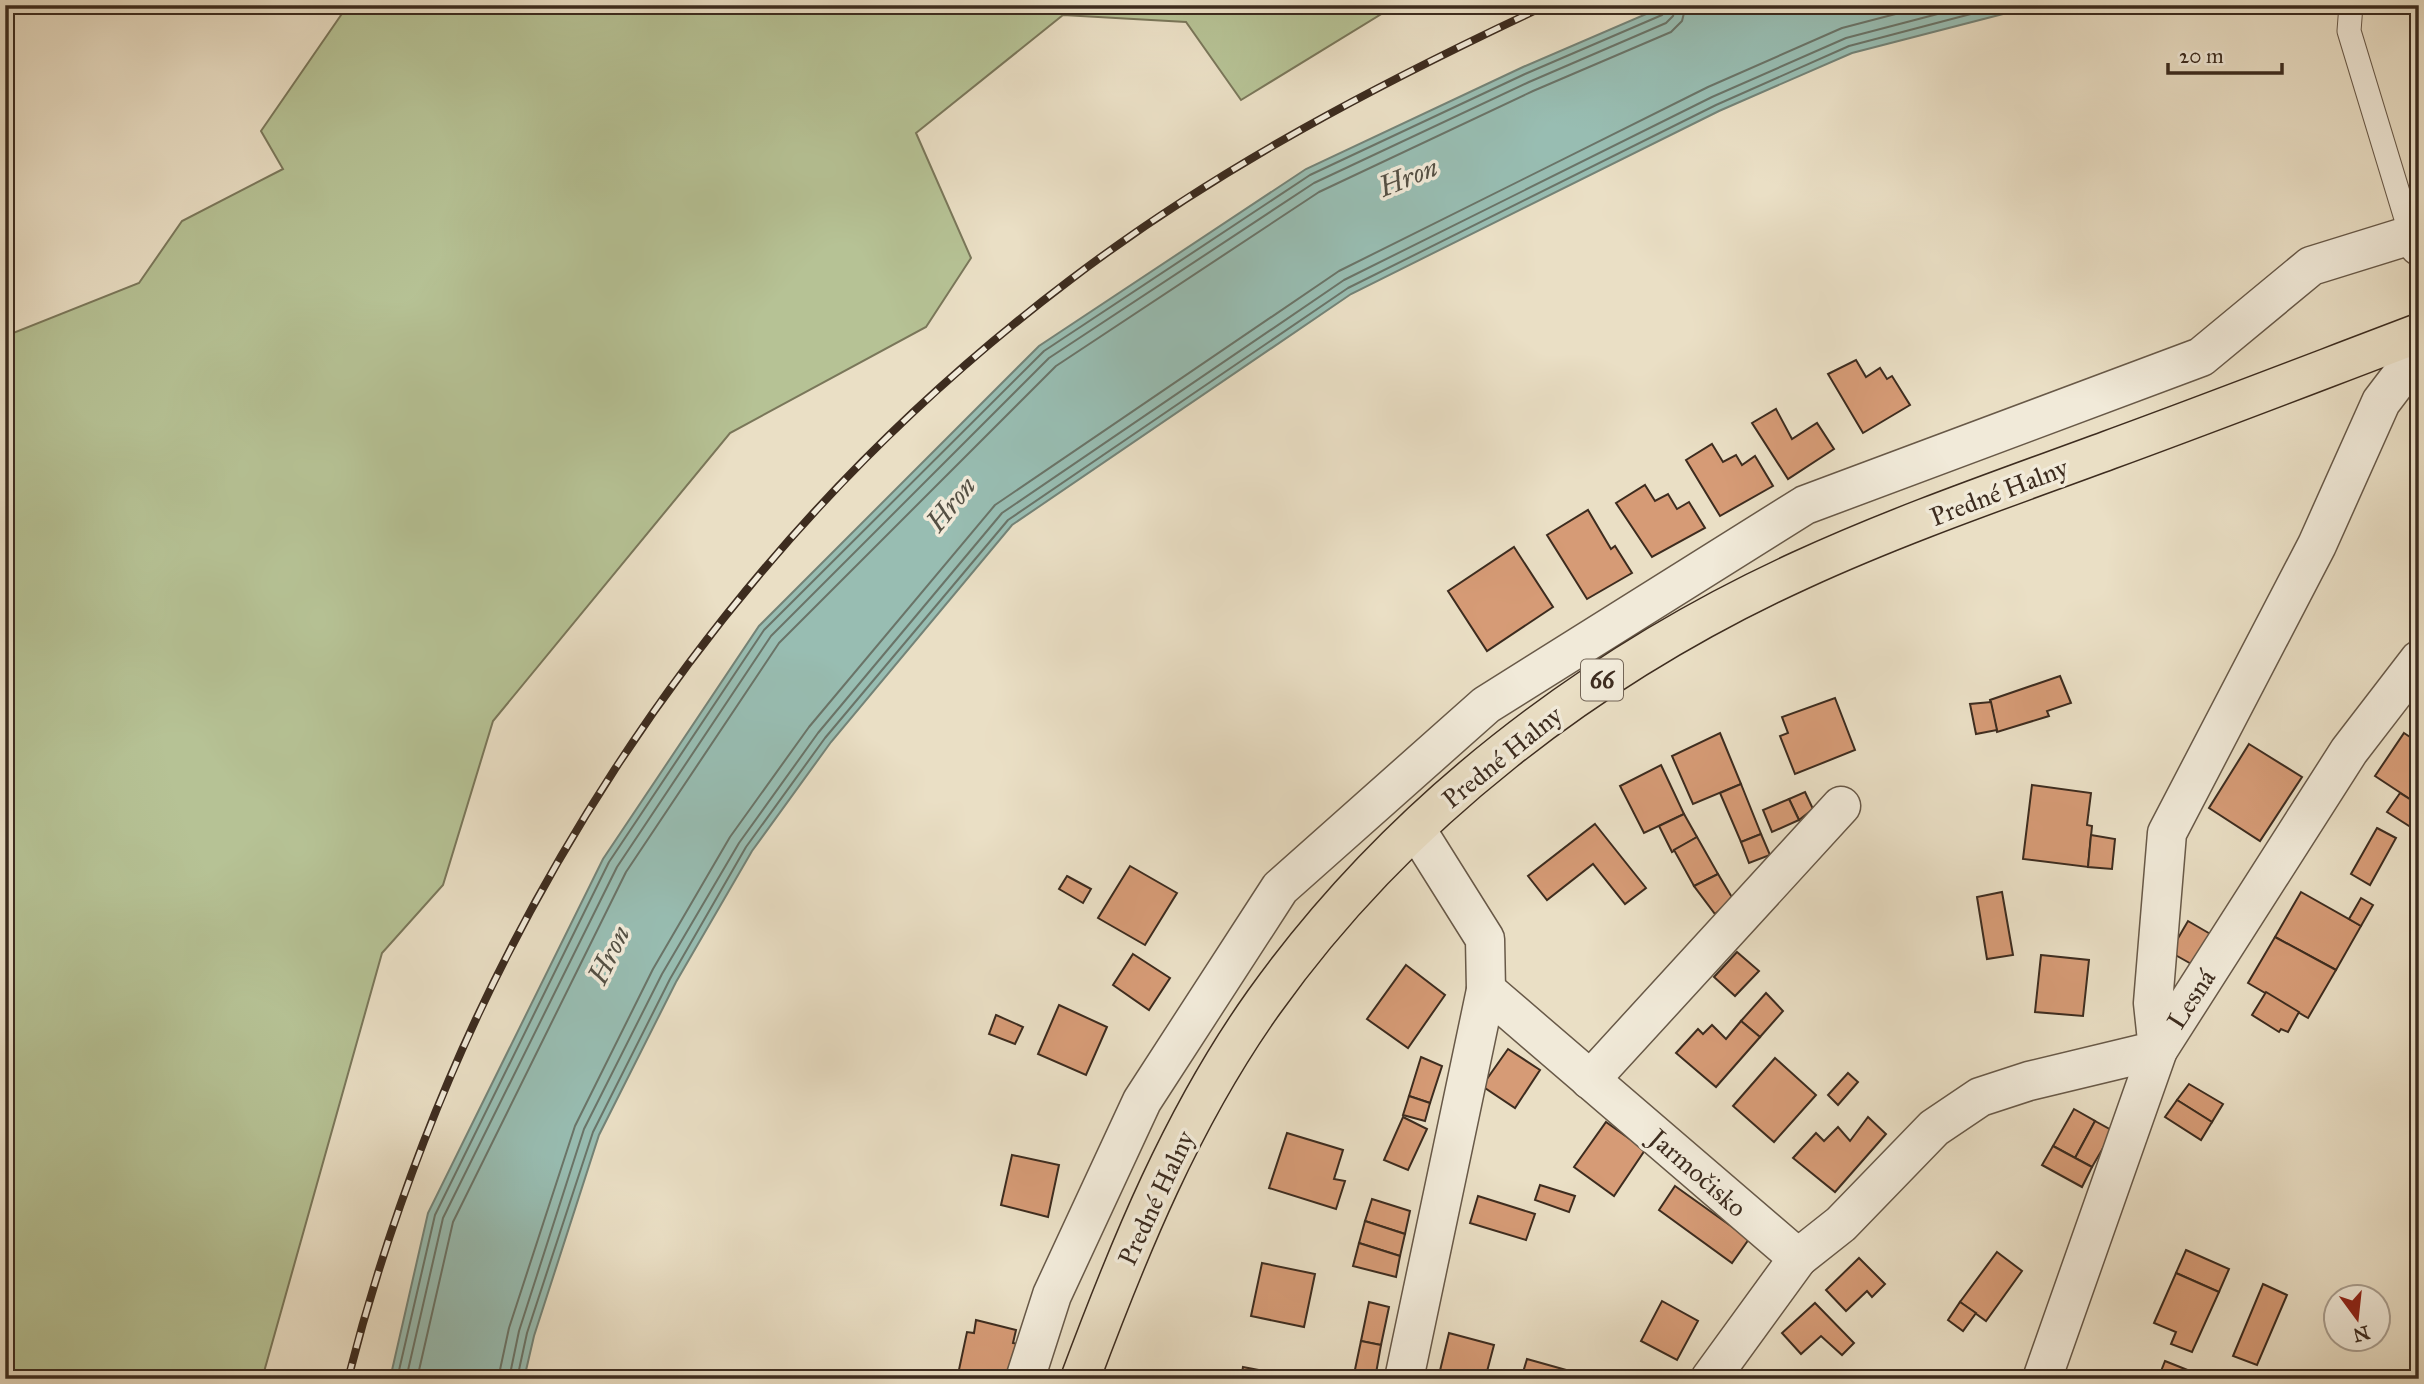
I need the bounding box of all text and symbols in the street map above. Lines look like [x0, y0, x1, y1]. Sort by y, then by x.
scale bar [2168, 32, 2282, 76]
text: 20 m [2179, 43, 2224, 69]
water label: Hron [1372, 149, 1443, 205]
street label: Predné Halny [1926, 451, 2073, 533]
water label: Hron [918, 469, 984, 539]
road number: 66 [1581, 660, 1623, 700]
street label: Predné Halny [1436, 698, 1569, 815]
water label: Hron [579, 920, 638, 991]
street label: Lesná [2160, 963, 2222, 1035]
street label: Jarmočisko [1641, 1120, 1753, 1224]
street label: Predné Halny [1111, 1125, 1201, 1270]
north arrow [2322, 1282, 2392, 1352]
text: N [2351, 1321, 2372, 1347]

